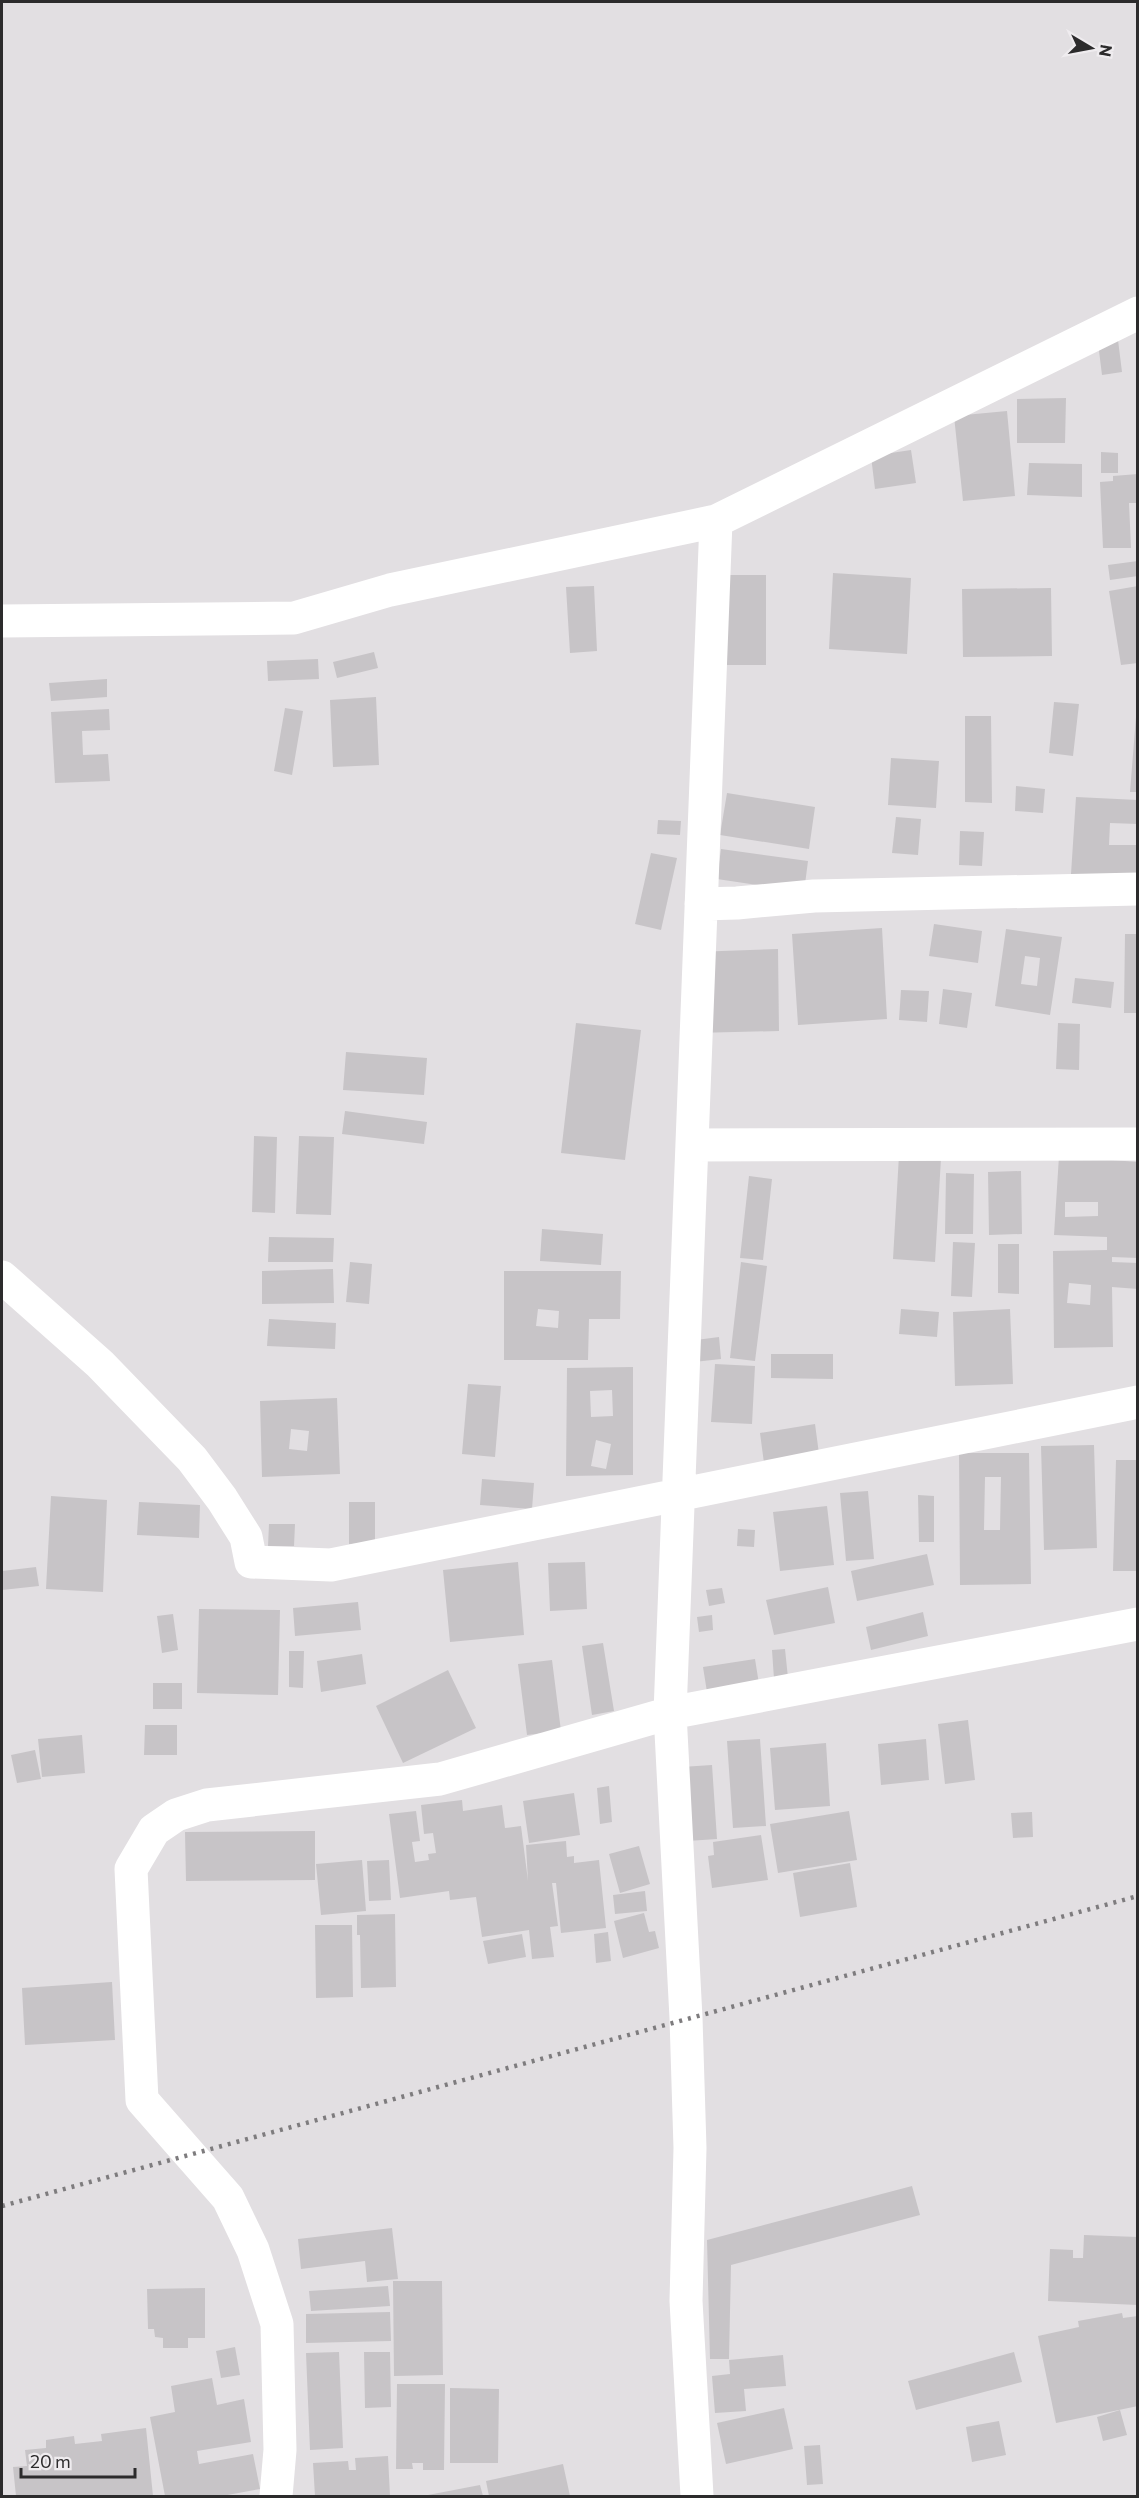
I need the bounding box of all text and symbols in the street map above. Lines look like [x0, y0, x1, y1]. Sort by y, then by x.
north arrow [1061, 18, 1121, 78]
text: N [1096, 43, 1117, 58]
scale bar [21, 2441, 135, 2479]
text: 20 m [30, 2450, 71, 2472]

